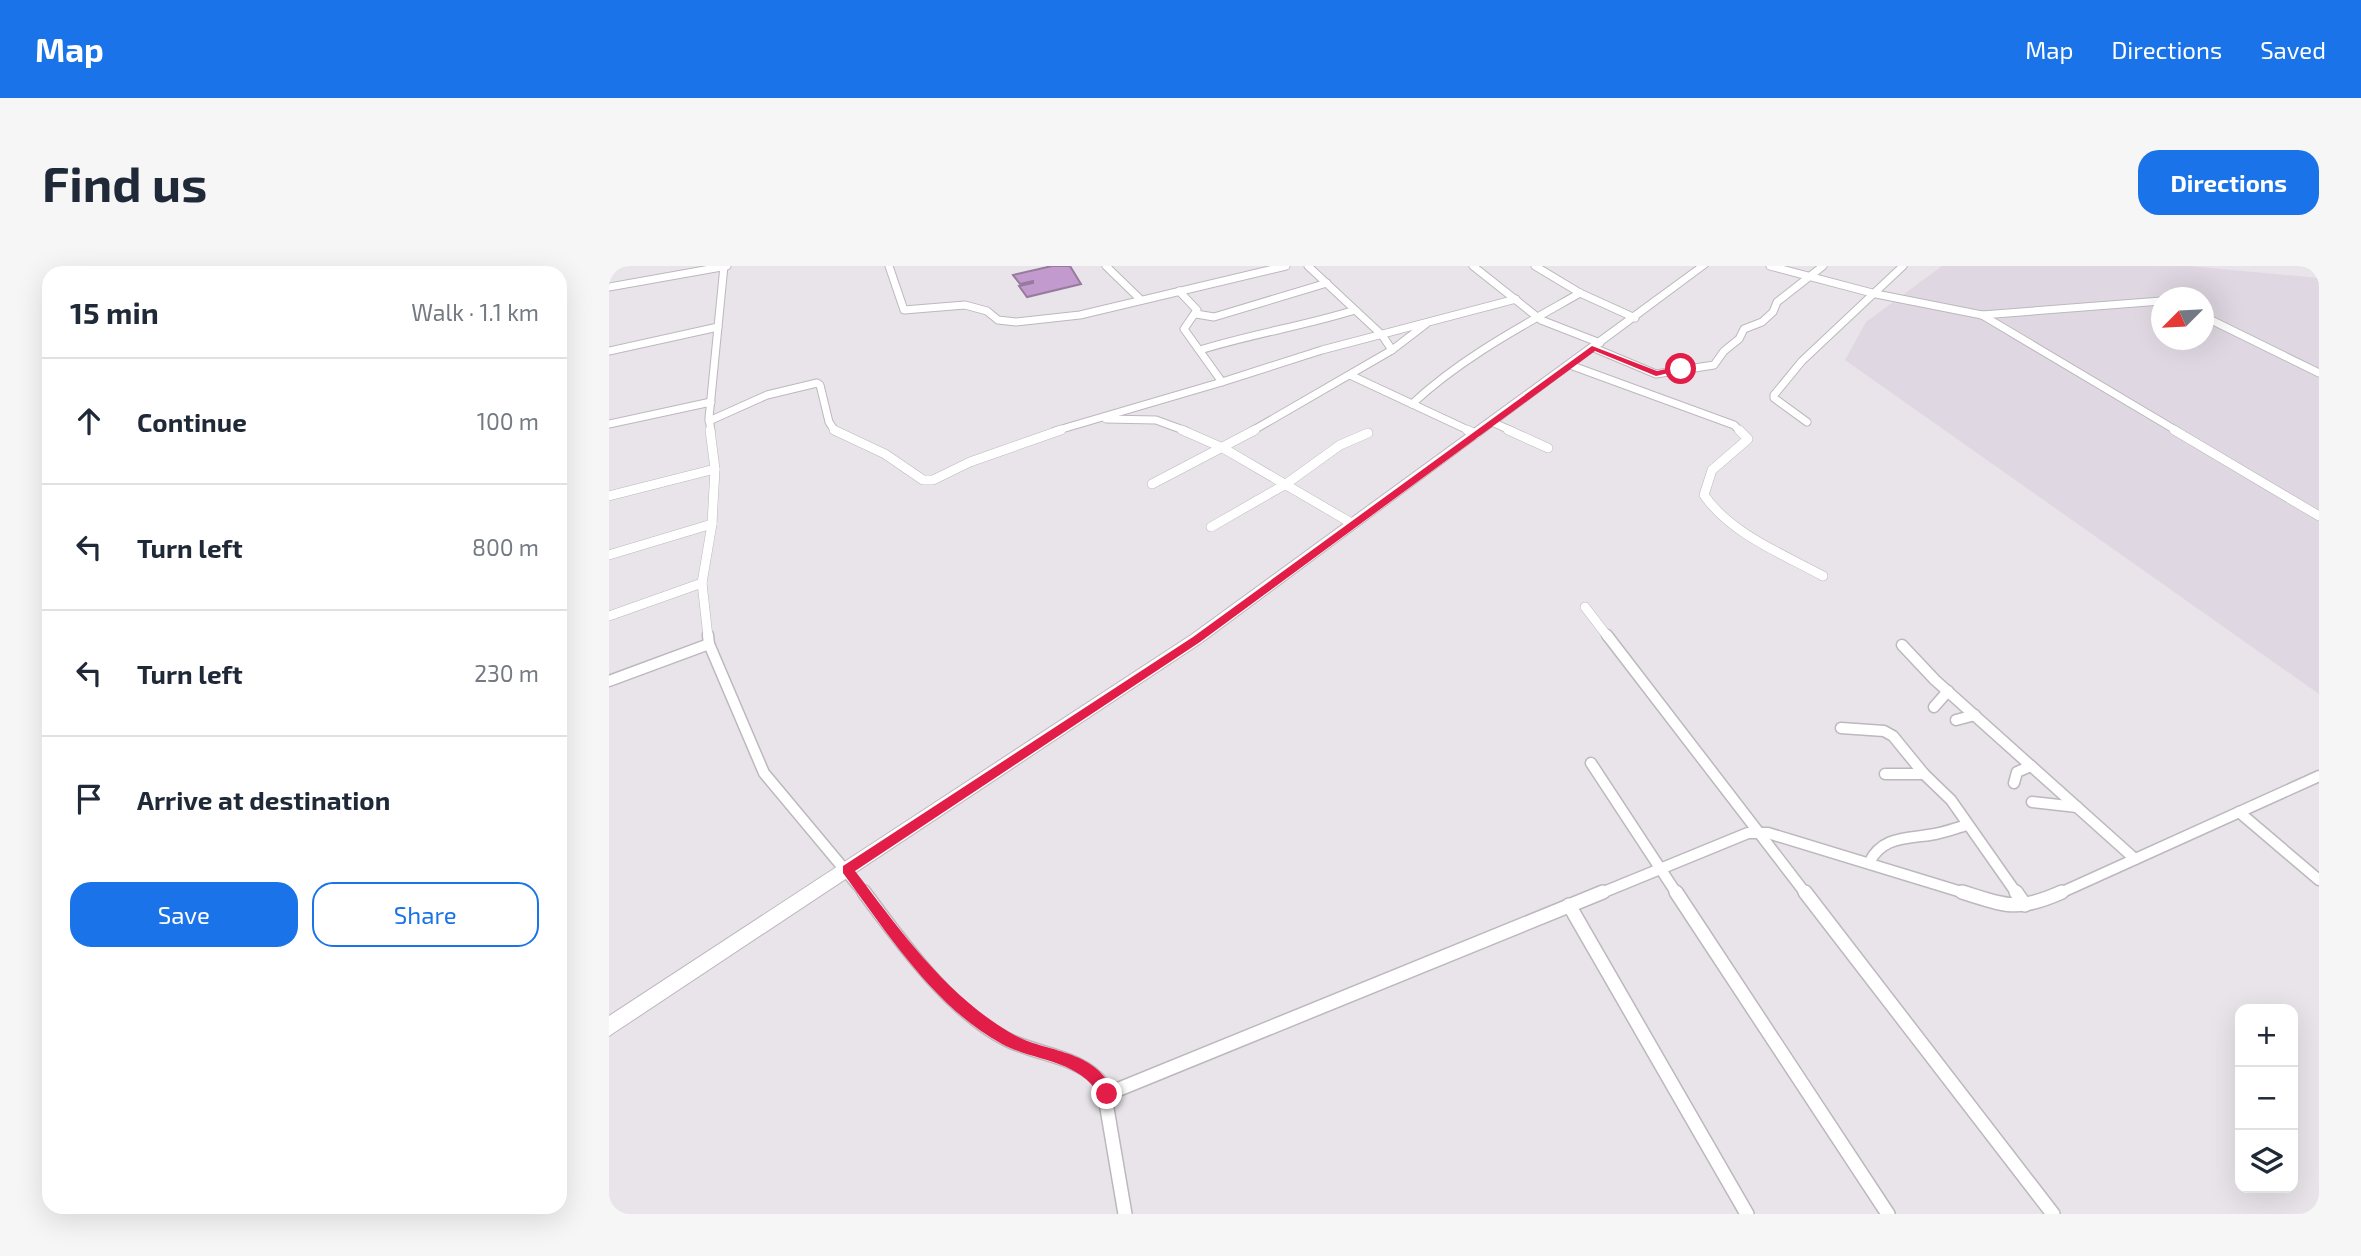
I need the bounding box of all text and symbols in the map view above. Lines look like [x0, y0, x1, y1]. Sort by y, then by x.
text: Map [35, 29, 104, 69]
text: Map [2025, 35, 2073, 64]
text: Directions [2111, 35, 2222, 64]
text: Saved [2260, 35, 2326, 64]
button: Directions [2138, 150, 2319, 215]
text: Find us [42, 153, 207, 212]
north arrow [2151, 287, 2214, 350]
text: 15 min [70, 294, 159, 330]
text: Walk · 1.1 km [411, 298, 539, 326]
route start [1665, 353, 1696, 384]
icon: ahead [70, 402, 108, 440]
text: Continue [137, 406, 247, 437]
text: 100 m [477, 407, 539, 435]
icon: left [70, 528, 108, 566]
text: Turn left [137, 532, 243, 563]
text: 800 m [472, 533, 539, 561]
icon: left [70, 654, 108, 692]
text: Turn left [137, 658, 243, 689]
text: 230 m [474, 659, 539, 687]
icon: arrive [70, 780, 108, 818]
text: Arrive at destination [137, 784, 390, 815]
button: Save [70, 882, 298, 947]
button: Share [312, 882, 539, 947]
map controls [2235, 1004, 2298, 1193]
button: + [2235, 1004, 2298, 1067]
button: − [2235, 1067, 2298, 1130]
route end [1091, 1078, 1122, 1109]
button: layers [2235, 1130, 2298, 1193]

